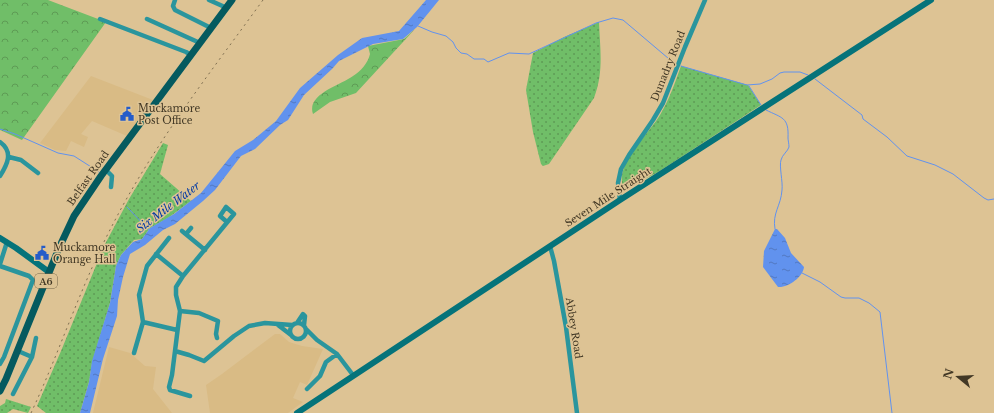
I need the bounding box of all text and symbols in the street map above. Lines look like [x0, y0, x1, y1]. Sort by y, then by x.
street label: Dunadry Road [648, 29, 688, 103]
place label: Muckamore Post Office [138, 102, 200, 127]
public building icon: Muckamore Post Office [119, 106, 135, 122]
street label: Belfast Road [64, 148, 112, 208]
street label: Seven Mile Straight [562, 164, 654, 230]
water label: Six Mile Water [133, 178, 203, 236]
place label: Muckamore Orange Hall [53, 241, 116, 266]
public building icon: Muckamore Orange Hall [34, 245, 50, 261]
road number: A6 [35, 274, 57, 288]
street label: Abbey Road [563, 295, 585, 360]
north arrow [938, 357, 978, 397]
text: N [940, 366, 957, 381]

